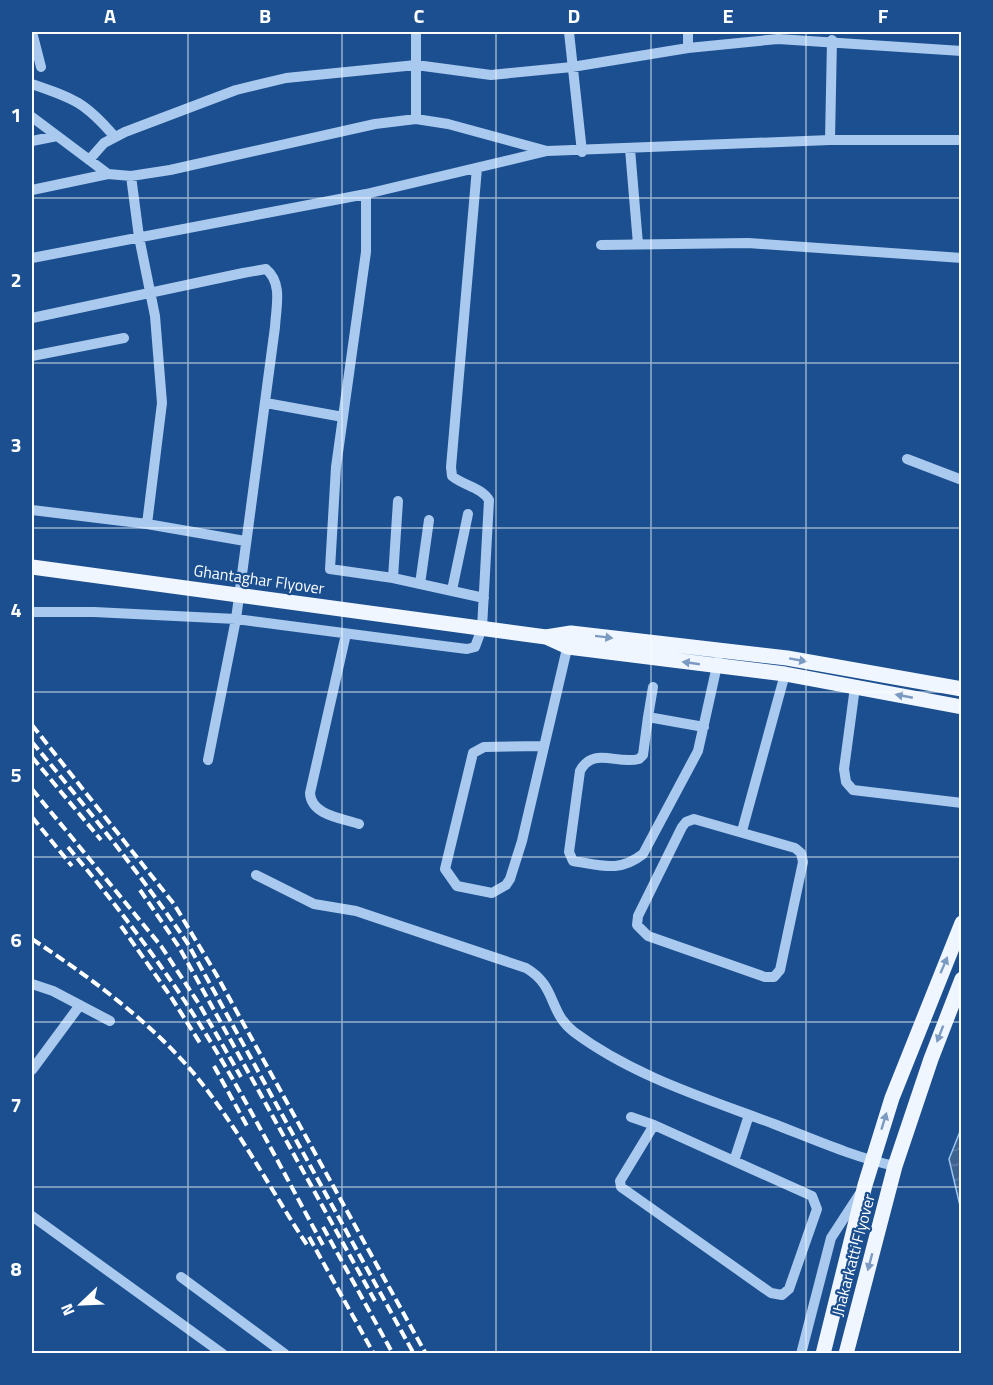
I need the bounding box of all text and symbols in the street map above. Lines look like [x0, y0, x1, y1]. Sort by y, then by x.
text: A [104, 0, 116, 31]
text: B [259, 0, 271, 31]
text: C [414, 0, 425, 31]
text: D [568, 0, 580, 31]
text: E [722, 0, 734, 31]
text: F [878, 0, 889, 31]
text: 1 [10, 99, 22, 130]
text: 2 [10, 264, 22, 295]
text: 3 [10, 429, 22, 460]
street label: Ghantaghar Flyover [192, 558, 326, 600]
text: 4 [10, 594, 22, 625]
one-way arrow [595, 632, 614, 642]
one-way arrow [788, 656, 807, 665]
one-way arrow [681, 658, 700, 668]
one-way arrow [894, 691, 913, 700]
text: 5 [10, 759, 22, 790]
text: 6 [10, 924, 22, 955]
one-way arrow [939, 956, 949, 974]
one-way arrow [935, 1025, 944, 1043]
text: 7 [10, 1089, 22, 1120]
one-way arrow [880, 1112, 890, 1130]
street label: Jhakarkatti Flyover [825, 1191, 881, 1319]
text: 8 [10, 1253, 22, 1284]
one-way arrow [865, 1253, 874, 1271]
north arrow [51, 1274, 111, 1334]
text: N [54, 1300, 80, 1320]

